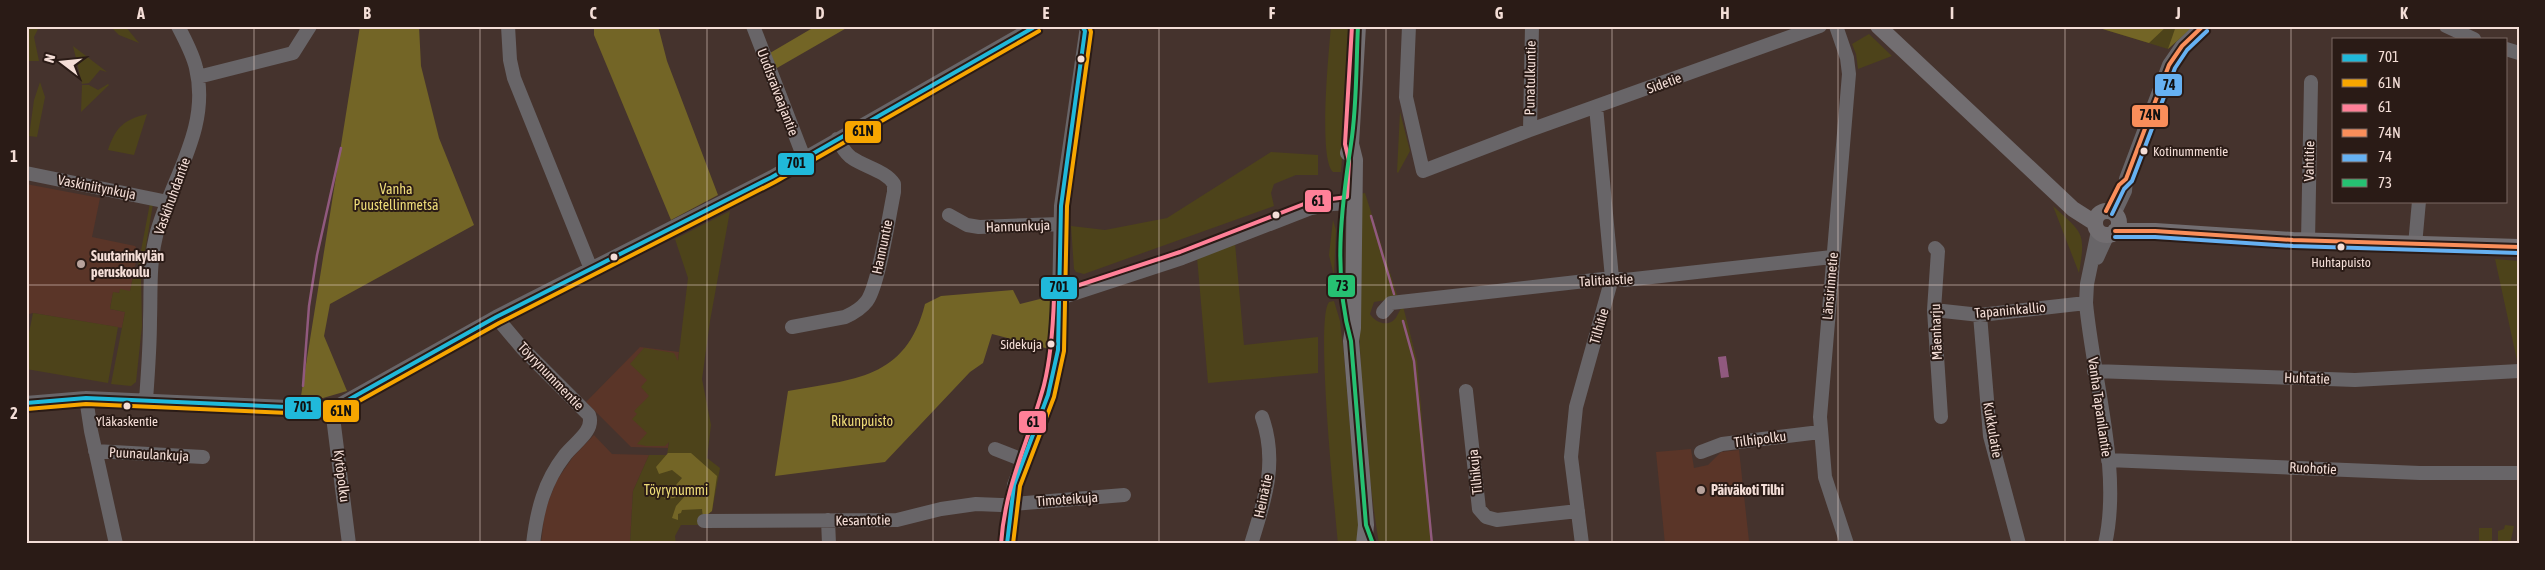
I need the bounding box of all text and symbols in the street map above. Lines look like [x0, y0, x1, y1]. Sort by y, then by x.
text: A [136, 4, 145, 22]
text: B [363, 4, 371, 22]
text: C [589, 4, 597, 22]
text: D [816, 4, 825, 22]
text: E [1043, 4, 1050, 22]
text: F [1269, 4, 1276, 22]
text: G [1495, 4, 1504, 22]
text: H [1720, 4, 1730, 22]
text: I [1950, 4, 1954, 22]
text: J [2174, 4, 2181, 22]
text: K [2400, 4, 2408, 22]
north arrow [38, 38, 88, 88]
legend [2332, 38, 2508, 202]
street label: Punatulkuntie [1521, 40, 1539, 116]
street label: Uudisraivaajantie [754, 46, 802, 138]
text: 701 [2378, 48, 2399, 65]
text: N [41, 52, 58, 65]
unlabelled marker [1076, 54, 1086, 64]
street label: Sidetie [1644, 69, 1684, 97]
line badge: 74 [2154, 73, 2183, 97]
text: 61N [2378, 74, 2401, 91]
text: 74 [2162, 77, 2176, 93]
text: 61 [2378, 98, 2392, 115]
line badge: 74N [2131, 104, 2169, 128]
text: 74N [2139, 107, 2161, 123]
line badge: 61N [844, 120, 882, 144]
text: 61N [852, 123, 874, 139]
text: 74N [2378, 124, 2401, 141]
street label: Vahtitie [2301, 141, 2317, 181]
place label: Kotinummentie [2153, 144, 2228, 159]
marker: Kotinummentie [2139, 146, 2149, 156]
text: 1 [10, 147, 18, 165]
text: 74 [2378, 148, 2392, 165]
line badge: 701 [777, 152, 815, 176]
street label: Vaskihuhdantie [151, 155, 193, 237]
text: 701 [786, 155, 806, 171]
street label: Vaskiniitynkuja [57, 172, 137, 202]
text: 73 [2378, 174, 2392, 191]
park label: Vanha Puustellinmetsä [354, 181, 438, 213]
line badge: 61 [1304, 189, 1332, 213]
text: 61 [1311, 193, 1325, 209]
unlabelled marker [1271, 210, 1281, 220]
street label: Hannunkuja [986, 217, 1050, 235]
street label: Hannuntie [868, 218, 896, 276]
marker: Huhtapuisto [2336, 242, 2346, 252]
place label: Suutarinkylän peruskoulu [91, 248, 164, 280]
unlabelled marker [609, 252, 619, 262]
street label: Länsirinnetie [1819, 252, 1841, 320]
place label: Huhtapuisto [2311, 255, 2371, 270]
marker: Suutarinkylän peruskoulu [75, 258, 87, 270]
street label: Talitiaistie [1579, 271, 1633, 289]
line badge: 73 [1327, 274, 1356, 298]
line badge: 701 [1040, 276, 1078, 300]
text: 73 [1335, 278, 1349, 294]
text: 701 [1049, 279, 1069, 295]
street label: Tapaninkallio [1974, 299, 2046, 321]
street label: Mäenharju [1927, 304, 1945, 360]
street label: Tilhitie [1586, 306, 1612, 346]
place label: Sidekuja [1000, 337, 1042, 352]
street label: Töyrynummentie [515, 339, 587, 413]
marker: Sidekuja [1046, 339, 1056, 349]
street label: Vanha Tapanilantie [2085, 356, 2115, 458]
street label: Huhtatie [2284, 369, 2330, 387]
line badge: 701 [284, 396, 322, 420]
text: 701 [293, 399, 313, 415]
line badge: 61N [322, 399, 360, 423]
marker: Yläkaskentie [122, 401, 132, 411]
street label: Kukkulatie [1980, 401, 2006, 459]
text: 61N [330, 403, 352, 419]
text: 2 [10, 404, 18, 422]
line badge: 61 [1018, 410, 1047, 434]
park label: Rikunpuisto [831, 413, 893, 429]
place label: Yläkaskentie [96, 414, 158, 429]
text: 61 [1026, 414, 1040, 430]
street label: Tilhipolku [1733, 428, 1787, 450]
street label: Puunaulankuja [109, 444, 189, 464]
street label: Kytöpolku [331, 449, 353, 503]
street label: Tilhikuja [1465, 449, 1485, 495]
street label: Ruohotie [2289, 459, 2337, 477]
street label: Heinätie [1251, 473, 1275, 519]
park label: Töyrynummi [644, 482, 708, 498]
place label: Päiväkoti Tilhi [1711, 482, 1784, 498]
marker: Päiväkoti Tilhi [1695, 484, 1707, 496]
street label: Timoteikuja [1036, 489, 1098, 509]
street label: Kesantotie [835, 512, 891, 528]

